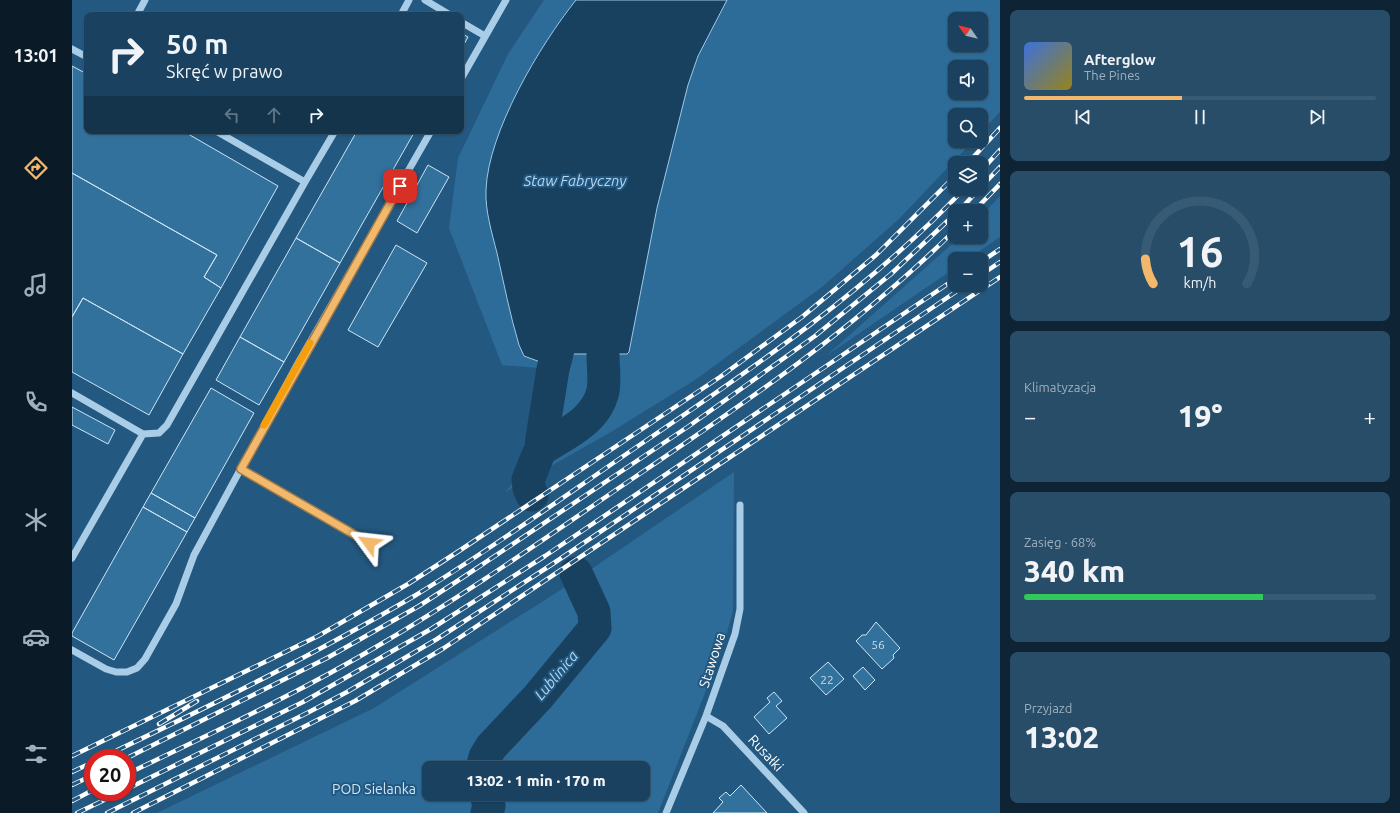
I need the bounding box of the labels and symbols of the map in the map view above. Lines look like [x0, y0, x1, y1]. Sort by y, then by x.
north arrow [948, 12, 988, 52]
pin [383, 169, 417, 203]
water label: Staw Fabryczny [523, 172, 627, 189]
position arrow [348, 522, 390, 564]
street label: Stawowa [696, 630, 728, 690]
house number: 56 [871, 638, 885, 651]
water label: Lublinica [531, 647, 581, 703]
house number: 22 [820, 673, 834, 686]
street label: Rusałki [745, 731, 787, 775]
speed limit sign: 20 [84, 749, 136, 801]
park label: POD Sielanka [332, 781, 416, 797]

